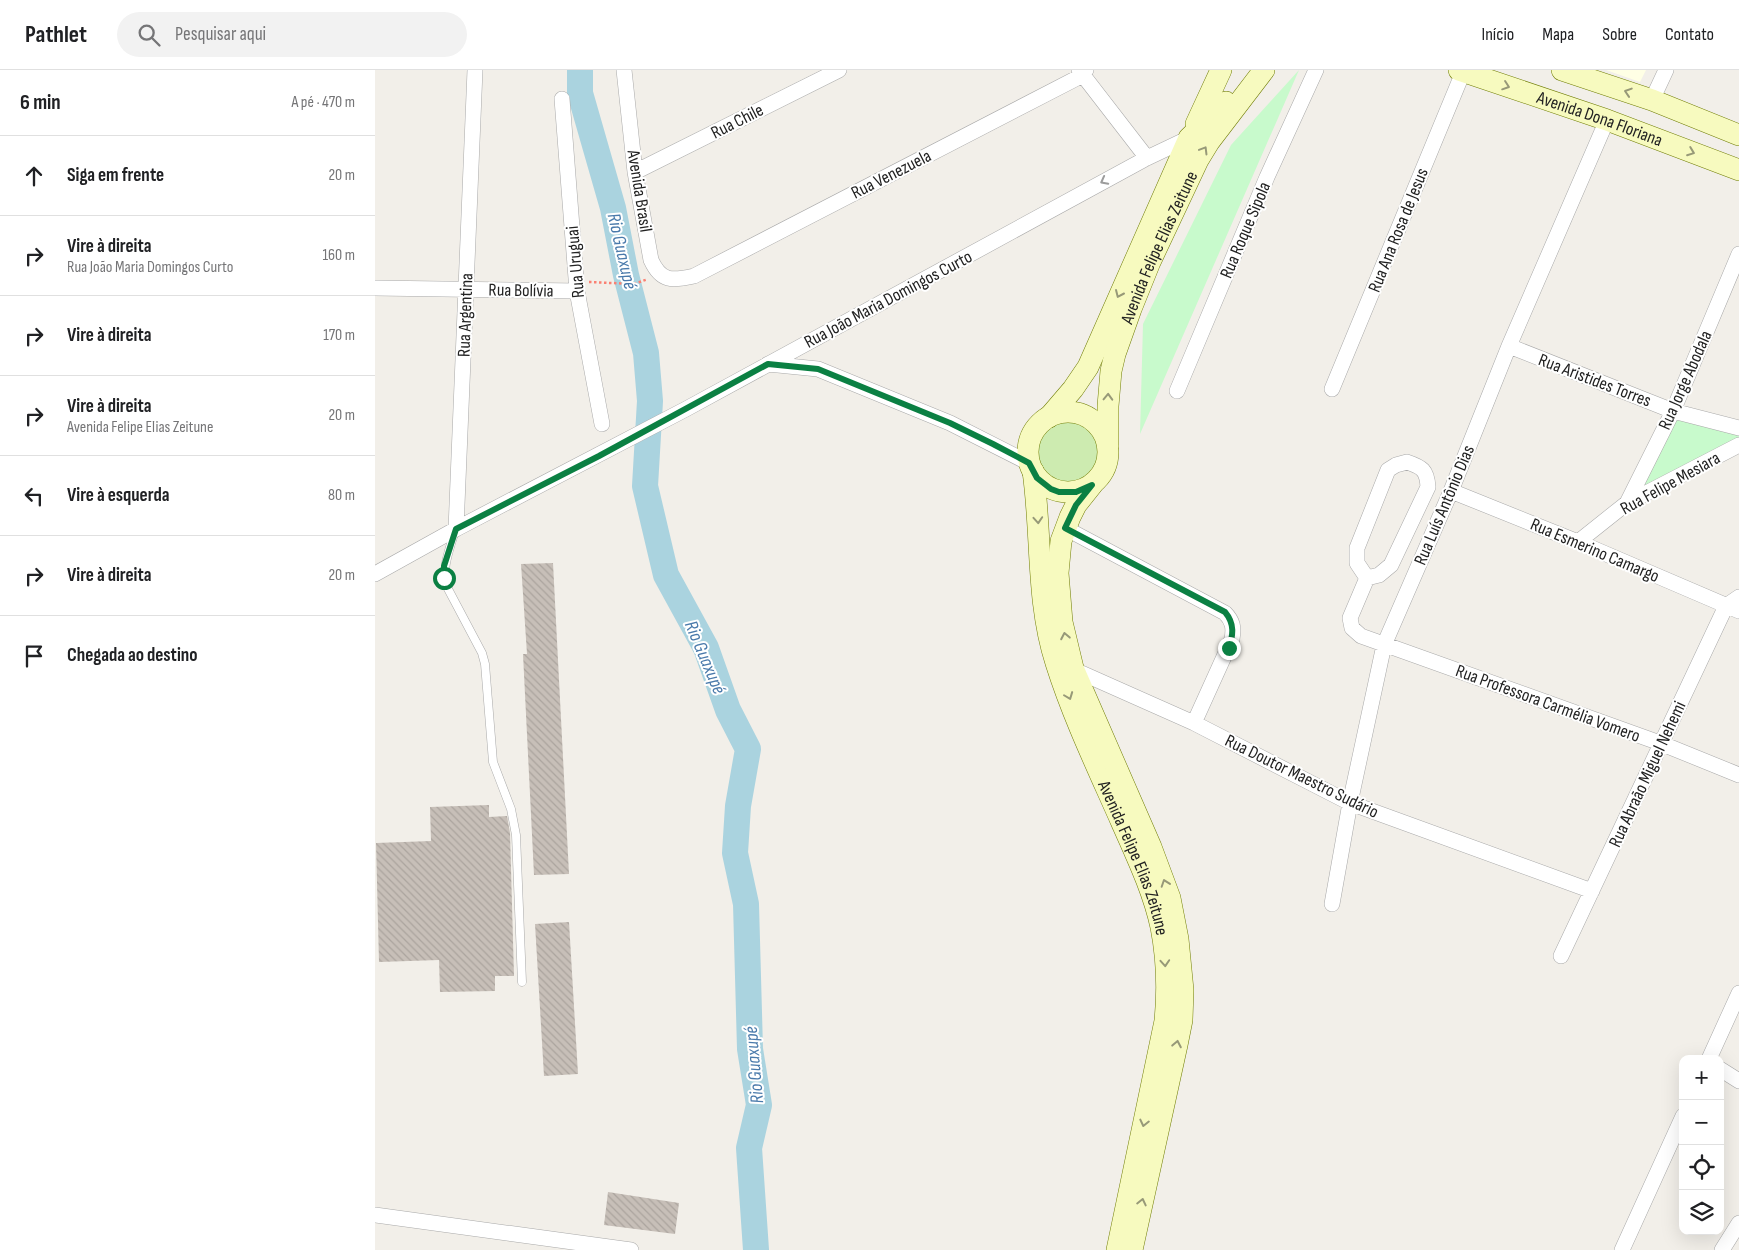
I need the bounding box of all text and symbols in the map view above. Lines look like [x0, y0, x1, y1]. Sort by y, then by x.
search box [117, 12, 467, 57]
text: Pathlet [25, 20, 87, 49]
icon: search [135, 21, 163, 49]
text: Pesquisar aqui [175, 23, 266, 46]
text: Início [1482, 24, 1514, 45]
text: Mapa [1542, 24, 1574, 45]
text: Sobre [1602, 24, 1637, 45]
text: Contato [1665, 24, 1714, 45]
one-way arrow [1501, 80, 1509, 90]
street label: Avenida Dona Floriana [1533, 87, 1665, 151]
one-way arrow [1624, 88, 1633, 98]
text: 6 min [20, 90, 61, 115]
text: A pé · 470 m [291, 93, 355, 112]
street label: Rua Chile [708, 99, 767, 144]
street label: Rua Venezuela [848, 145, 935, 204]
one-way arrow [1198, 146, 1208, 155]
one-way arrow [1687, 147, 1695, 157]
street label: Avenida Brasil [622, 148, 656, 234]
icon: ahead [20, 162, 48, 190]
text: Siga em frente [67, 164, 164, 187]
street label: Rua Ana Rosa de Jesus [1364, 165, 1433, 295]
text: 20 m [328, 166, 355, 185]
street label: Avenida Felipe Elias Zeitune [1116, 168, 1202, 328]
one-way arrow [1100, 175, 1109, 185]
street label: Rua Roque Sipola [1216, 179, 1275, 282]
water label: Rio Guaxupé [602, 211, 642, 292]
street label: Rua Uruguai [562, 225, 589, 299]
text: Vire à direita [67, 235, 151, 258]
icon: right [20, 242, 48, 270]
text: 160 m [322, 246, 355, 265]
street label: Rua João Maria Domingos Curto [801, 246, 976, 353]
text: Rua João Maria Domingos Curto [67, 258, 233, 277]
street label: Rua Argentina [454, 273, 477, 357]
street label: Rua Bolívia [488, 279, 554, 302]
one-way arrow [1115, 289, 1126, 298]
icon: right [20, 322, 48, 350]
text: Vire à direita [67, 324, 151, 347]
text: 170 m [323, 326, 355, 345]
street label: Rua Jorge Abodala [1654, 327, 1717, 433]
street label: Rua Aristides Torres [1536, 349, 1654, 412]
one-way arrow [1103, 393, 1113, 401]
text: Vire à direita [67, 395, 151, 418]
icon: right [20, 402, 48, 430]
text: 20 m [328, 406, 355, 425]
text: Avenida Felipe Elias Zeitune [67, 418, 213, 437]
street label: Rua Luís Antônio Dias [1410, 442, 1479, 568]
street label: Rua Felipe Mesiara [1617, 447, 1724, 519]
icon: left [20, 482, 48, 510]
text: Vire à esquerda [67, 484, 169, 507]
text: 80 m [328, 486, 355, 505]
street label: Rua Esmerino Camargo [1527, 514, 1662, 587]
one-way arrow [1033, 516, 1044, 524]
icon: right [20, 562, 48, 590]
text: Vire à direita [67, 564, 151, 587]
text: 20 m [328, 566, 355, 585]
route start [433, 567, 456, 590]
water label: Rio Guaxupé [679, 617, 731, 698]
one-way arrow [1060, 632, 1070, 640]
route end [1218, 637, 1241, 660]
icon: arrive [20, 642, 48, 670]
text: Chegada ao destino [67, 644, 197, 667]
street label: Rua Professora Carmélia Vomero [1453, 660, 1643, 747]
one-way arrow [1062, 691, 1073, 700]
street label: Rua Abraão Miguel Nehemi [1604, 698, 1690, 851]
street label: Rua Doutor Maestro Sudário [1222, 730, 1382, 823]
street label: Avenida Felipe Elias Zeitune [1093, 777, 1172, 937]
one-way arrow [1161, 880, 1171, 888]
one-way arrow [1160, 959, 1171, 967]
water label: Rio Guaxupé [740, 1025, 769, 1104]
one-way arrow [1171, 1039, 1182, 1048]
map controls [1679, 1055, 1724, 1235]
button: + [1679, 1055, 1724, 1100]
button: − [1679, 1100, 1724, 1145]
one-way arrow [1139, 1118, 1150, 1127]
button: locate [1679, 1145, 1724, 1190]
button: layers [1679, 1190, 1724, 1235]
one-way arrow [1136, 1198, 1147, 1207]

